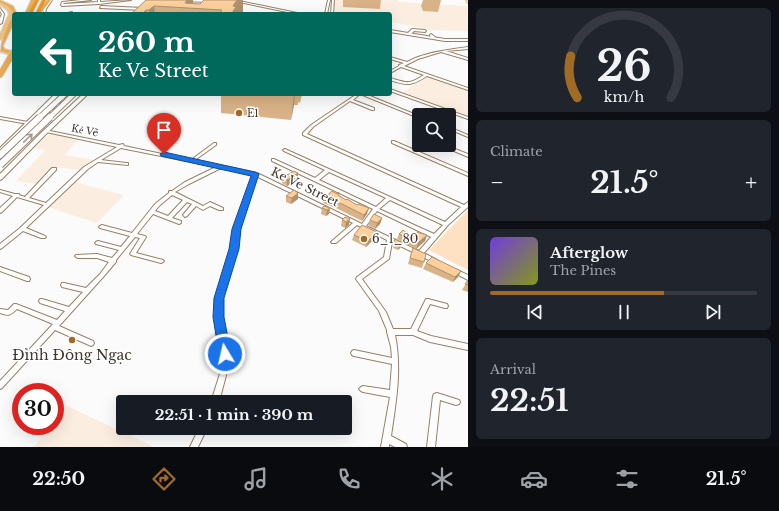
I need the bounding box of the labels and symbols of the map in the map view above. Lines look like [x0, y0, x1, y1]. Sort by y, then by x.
place label: E1 [247, 107, 259, 120]
marker: E1 [234, 108, 244, 118]
pin [147, 113, 181, 154]
street label: Kẻ Vẽ [70, 121, 100, 140]
one-way arrow [23, 133, 33, 142]
street label: Ke Ve Street [269, 164, 342, 210]
place label: 6_1_80 [372, 231, 418, 246]
marker: 6_1_80 [359, 234, 369, 244]
position arrow [204, 333, 246, 375]
marker: Đình Đông Ngạc [67, 335, 77, 345]
place label: Đình Đông Ngạc [12, 346, 132, 364]
speed limit sign: 30 [12, 383, 64, 435]

